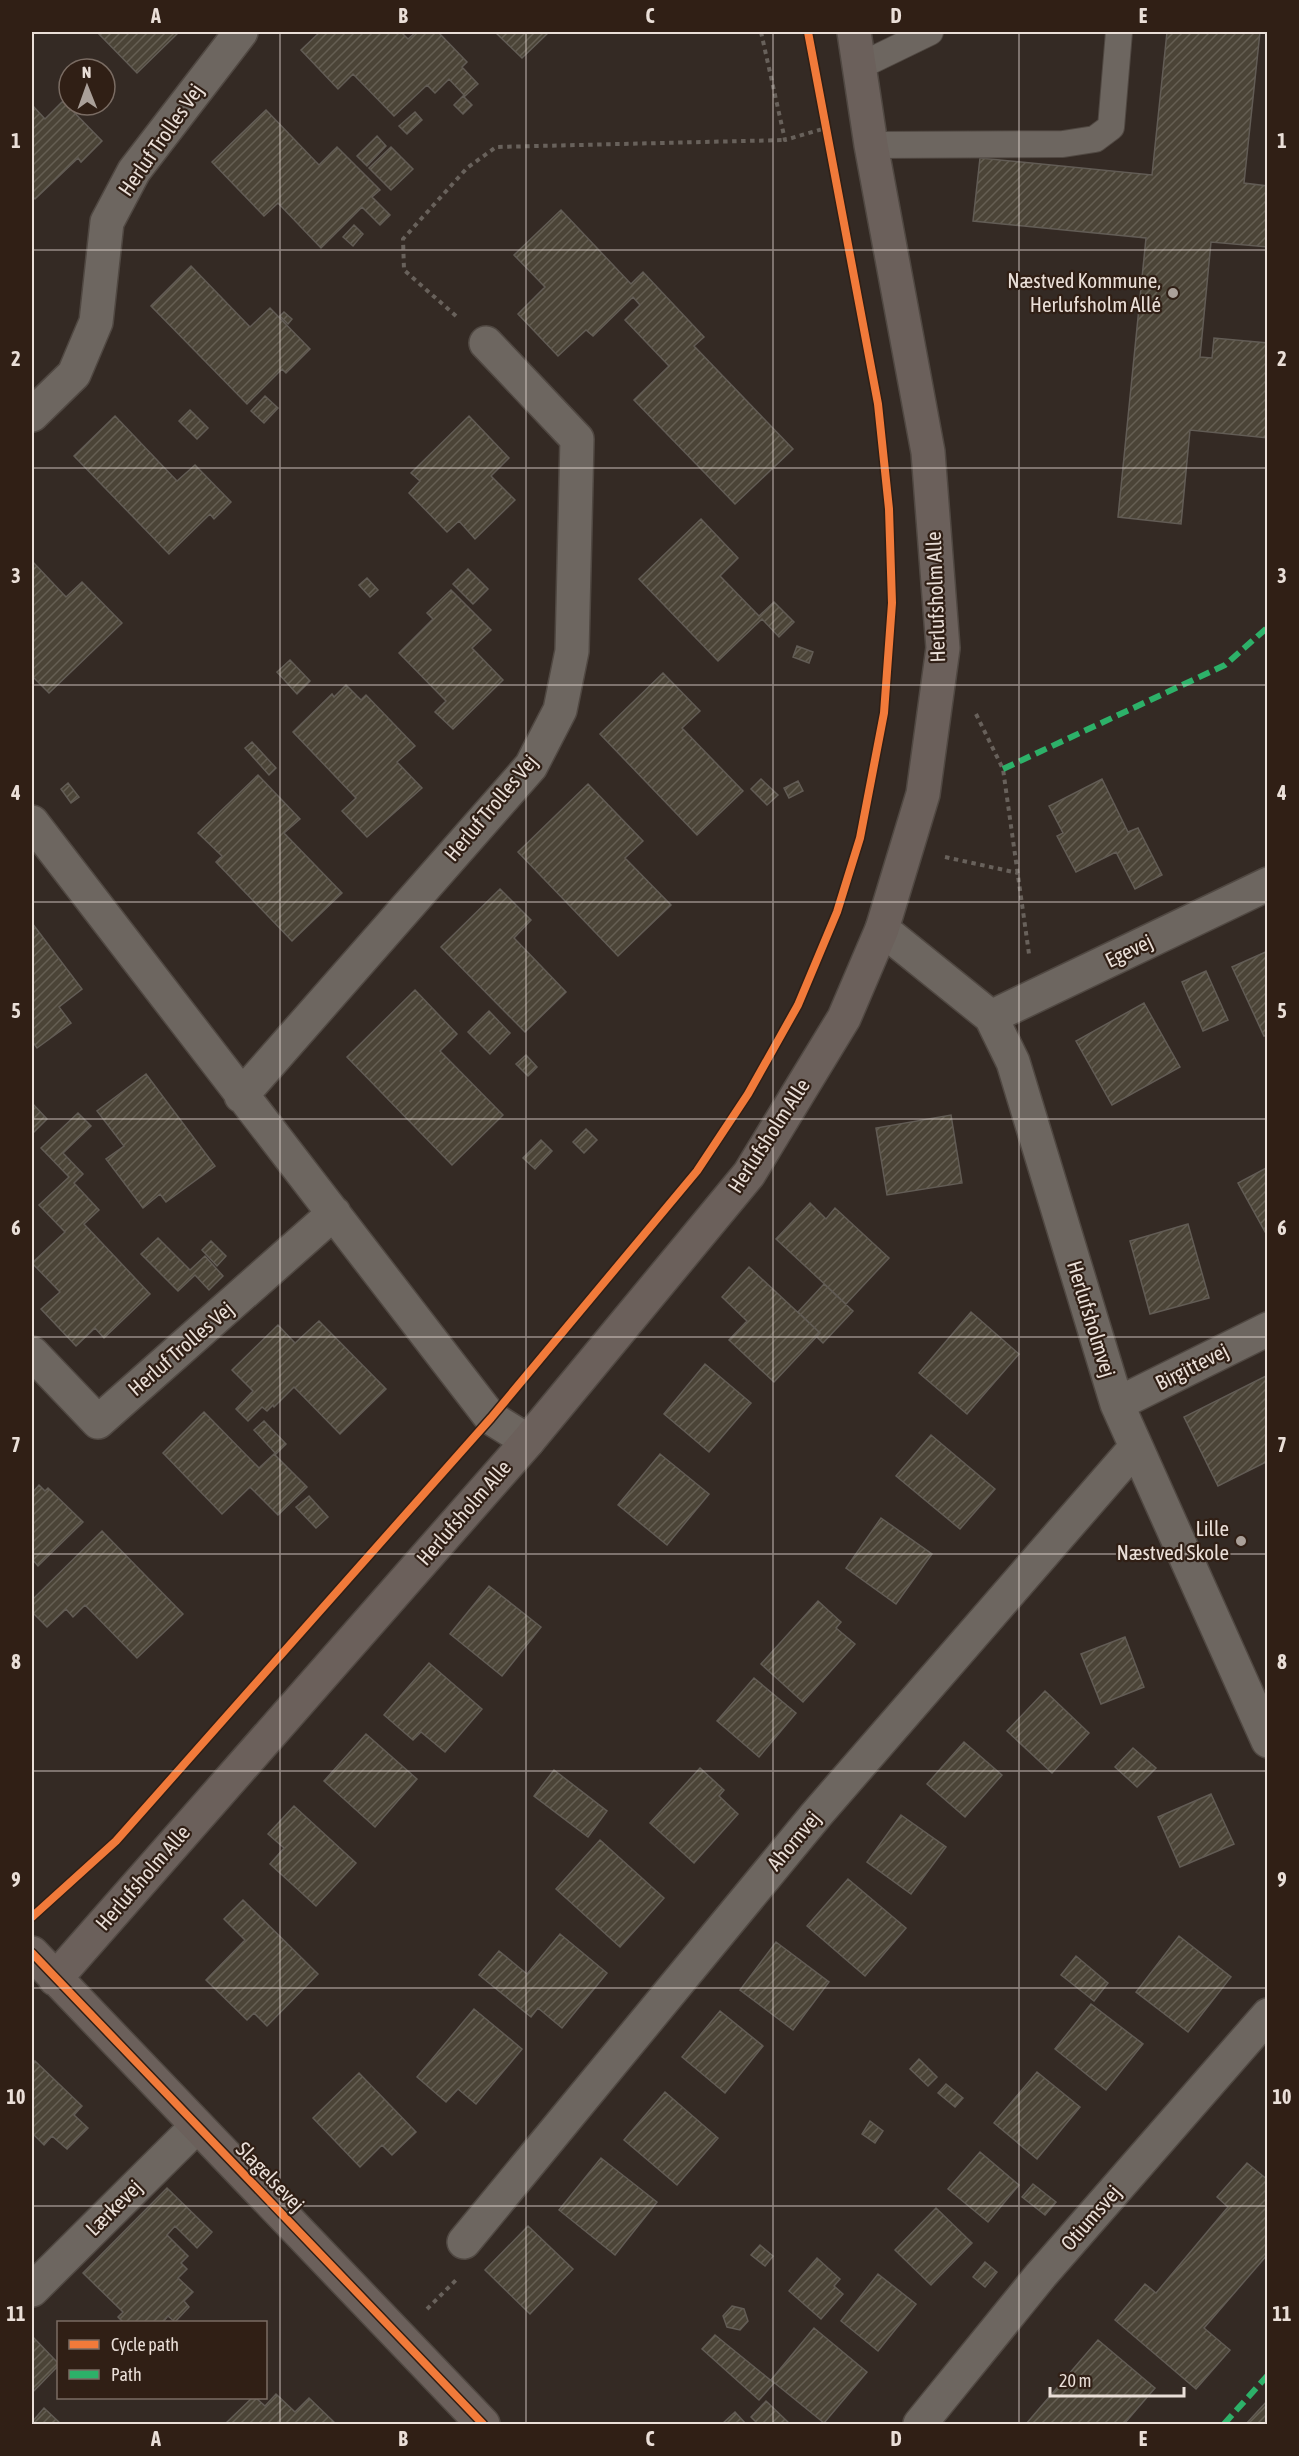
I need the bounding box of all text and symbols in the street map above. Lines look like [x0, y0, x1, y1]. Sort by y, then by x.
text: A [150, 4, 161, 27]
text: B [398, 4, 408, 27]
text: C [646, 4, 655, 27]
text: D [890, 4, 902, 27]
text: E [1139, 4, 1148, 27]
north arrow [57, 57, 117, 117]
text: N [82, 63, 92, 81]
street label: Herluf Trolles Vej [113, 79, 208, 200]
text: 1 [11, 129, 21, 152]
text: 1 [1277, 129, 1287, 152]
place label: Næstved Kommune, Herlufsholm Allé [1007, 268, 1161, 316]
marker: Næstved Kommune, Herlufsholm Allé [1166, 286, 1180, 300]
text: 2 [11, 347, 21, 370]
text: 2 [1277, 347, 1287, 370]
street label: Herlufsholm Alle [921, 531, 949, 663]
text: 3 [11, 564, 21, 587]
text: 3 [1277, 564, 1287, 587]
street label: Herluf Trolles Vej [439, 749, 542, 865]
text: 4 [10, 781, 21, 804]
text: 4 [1276, 781, 1287, 804]
street label: Egevej [1101, 928, 1156, 972]
text: 5 [11, 999, 21, 1022]
text: 5 [1277, 999, 1287, 1022]
street label: Herlufsholm Alle [722, 1074, 814, 1197]
text: 6 [11, 1216, 21, 1239]
text: 6 [1277, 1216, 1287, 1239]
street label: Herlufsholmvej [1063, 1258, 1121, 1380]
street label: Herluf Trolles Vej [123, 1296, 238, 1400]
street label: Birgittevej [1151, 1338, 1232, 1395]
text: 7 [11, 1433, 21, 1456]
text: 7 [1277, 1433, 1287, 1456]
street label: Herlufsholm Alle [411, 1455, 515, 1570]
place label: Lille Næstved Skole [1116, 1516, 1229, 1564]
marker: Lille Næstved Skole [1234, 1534, 1248, 1548]
text: 8 [11, 1650, 21, 1673]
text: 8 [1277, 1650, 1287, 1673]
street label: Ahornvej [762, 1806, 825, 1875]
street label: Herlufsholm Alle [90, 1820, 194, 1935]
text: 9 [11, 1868, 21, 1891]
text: 9 [1277, 1868, 1287, 1891]
text: 10 [7, 2085, 25, 2108]
text: 10 [1273, 2085, 1291, 2108]
street label: Slagelsevej [232, 2137, 310, 2216]
street label: Lærkevej [80, 2174, 146, 2240]
street label: Otiumsvej [1055, 2180, 1125, 2255]
text: 11 [7, 2302, 25, 2325]
text: 11 [1273, 2302, 1291, 2325]
legend [57, 2321, 267, 2399]
text: Cycle path [111, 2334, 179, 2355]
scale bar [1050, 2360, 1184, 2398]
text: Path [111, 2364, 142, 2385]
text: 20 m [1059, 2370, 1091, 2391]
text: A [150, 2427, 161, 2450]
text: B [398, 2427, 408, 2450]
text: C [646, 2427, 655, 2450]
text: D [890, 2427, 902, 2450]
text: E [1139, 2427, 1148, 2450]

